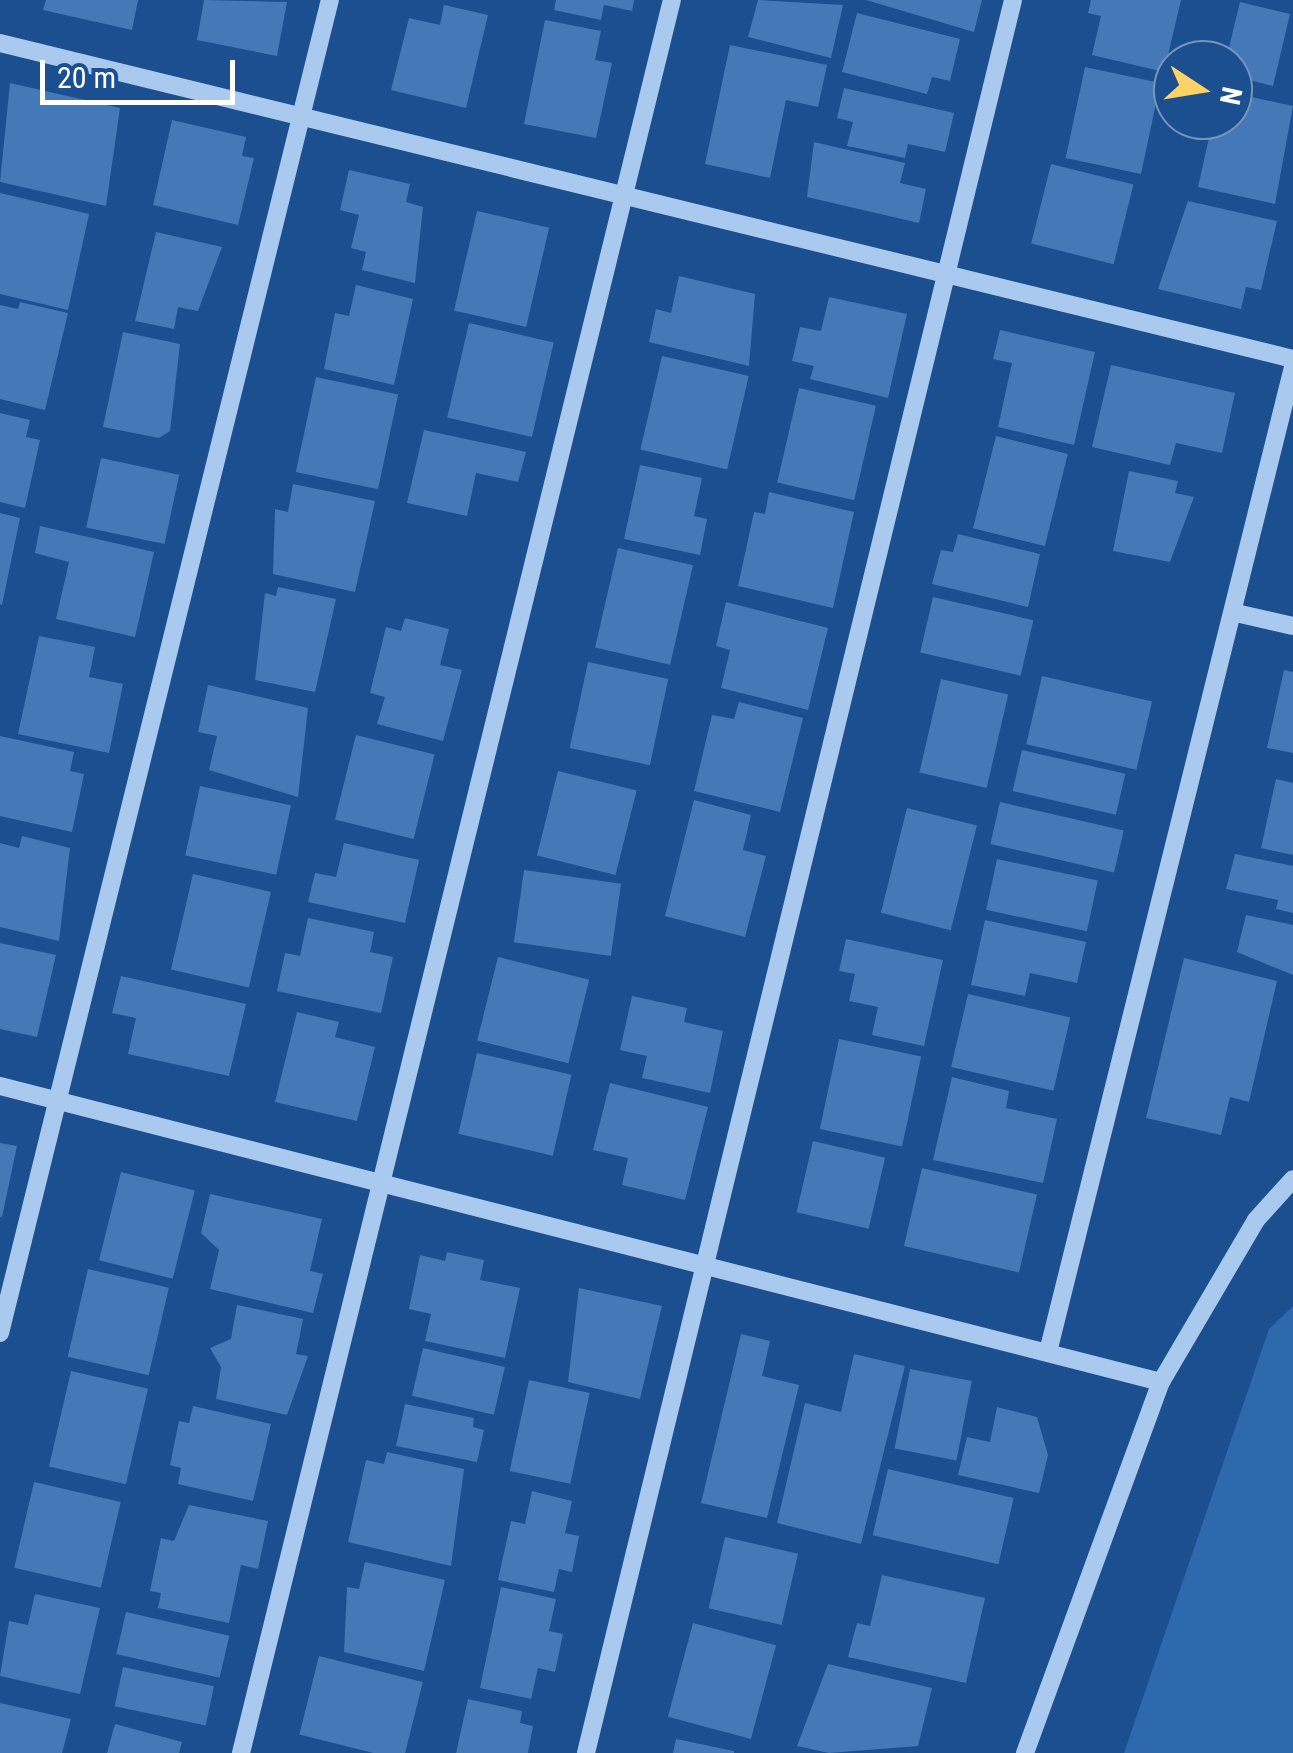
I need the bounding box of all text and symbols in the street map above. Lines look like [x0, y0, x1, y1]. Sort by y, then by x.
scale bar [45, 40, 240, 102]
north arrow [1153, 40, 1253, 140]
text: 20 m [57, 60, 116, 95]
text: N [1213, 84, 1249, 108]

